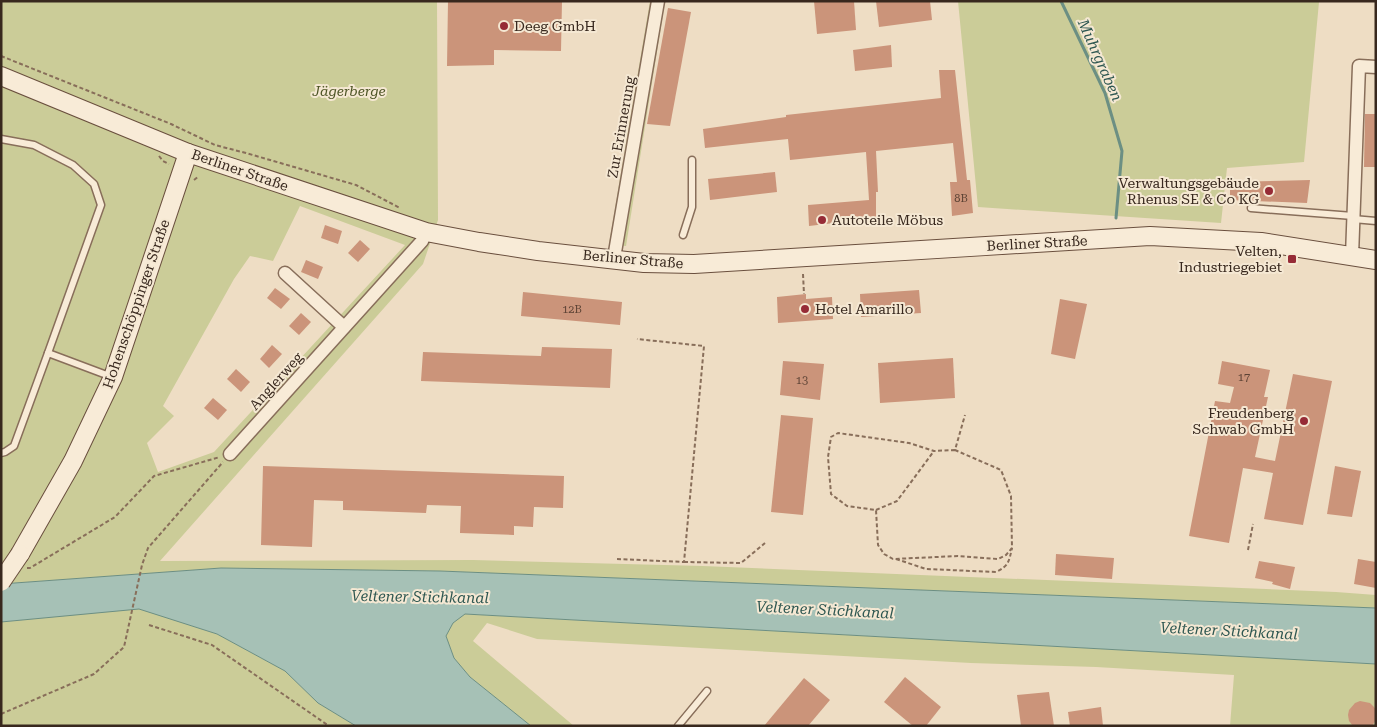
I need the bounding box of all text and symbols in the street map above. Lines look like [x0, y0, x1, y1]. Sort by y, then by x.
water label: Muhrgraben [1074, 15, 1126, 104]
place label: Deeg GmbH [514, 18, 596, 34]
marker: Deeg GmbH [498, 20, 510, 32]
street label: Zur Erinnerung [604, 75, 638, 179]
park label: Jägerberge [311, 83, 386, 99]
street label: Berliner Straße [190, 146, 291, 194]
place label: Verwaltungsgebäude Rhenus SE & Co KG [1119, 175, 1259, 207]
marker: Verwaltungsgebäude Rhenus SE & Co KG [1263, 185, 1275, 197]
house number: 8B [954, 192, 968, 205]
place label: Autoteile Möbus [832, 212, 943, 228]
marker: Autoteile Möbus [816, 214, 828, 226]
street label: Hohenschöppinger Straße [99, 217, 173, 391]
street label: Berliner Straße [986, 232, 1088, 254]
place label: Velten, Industriegebiet [1179, 243, 1282, 275]
street label: Berliner Straße [582, 247, 684, 271]
marker: Velten, Industriegebiet [1286, 253, 1298, 265]
place label: Hotel Amarillo [815, 301, 913, 317]
house number: 12B [562, 303, 582, 316]
marker: Hotel Amarillo [799, 303, 811, 315]
street label: Anglerweg [246, 349, 306, 413]
house number: 17 [1238, 371, 1250, 384]
house number: 13 [796, 374, 808, 387]
place label: Freudenberg Schwab GmbH [1193, 405, 1294, 437]
marker: Freudenberg Schwab GmbH [1298, 415, 1310, 427]
water label: Veltener Stichkanal [351, 587, 489, 607]
water label: Veltener Stichkanal [756, 597, 895, 623]
water label: Veltener Stichkanal [1160, 618, 1299, 644]

